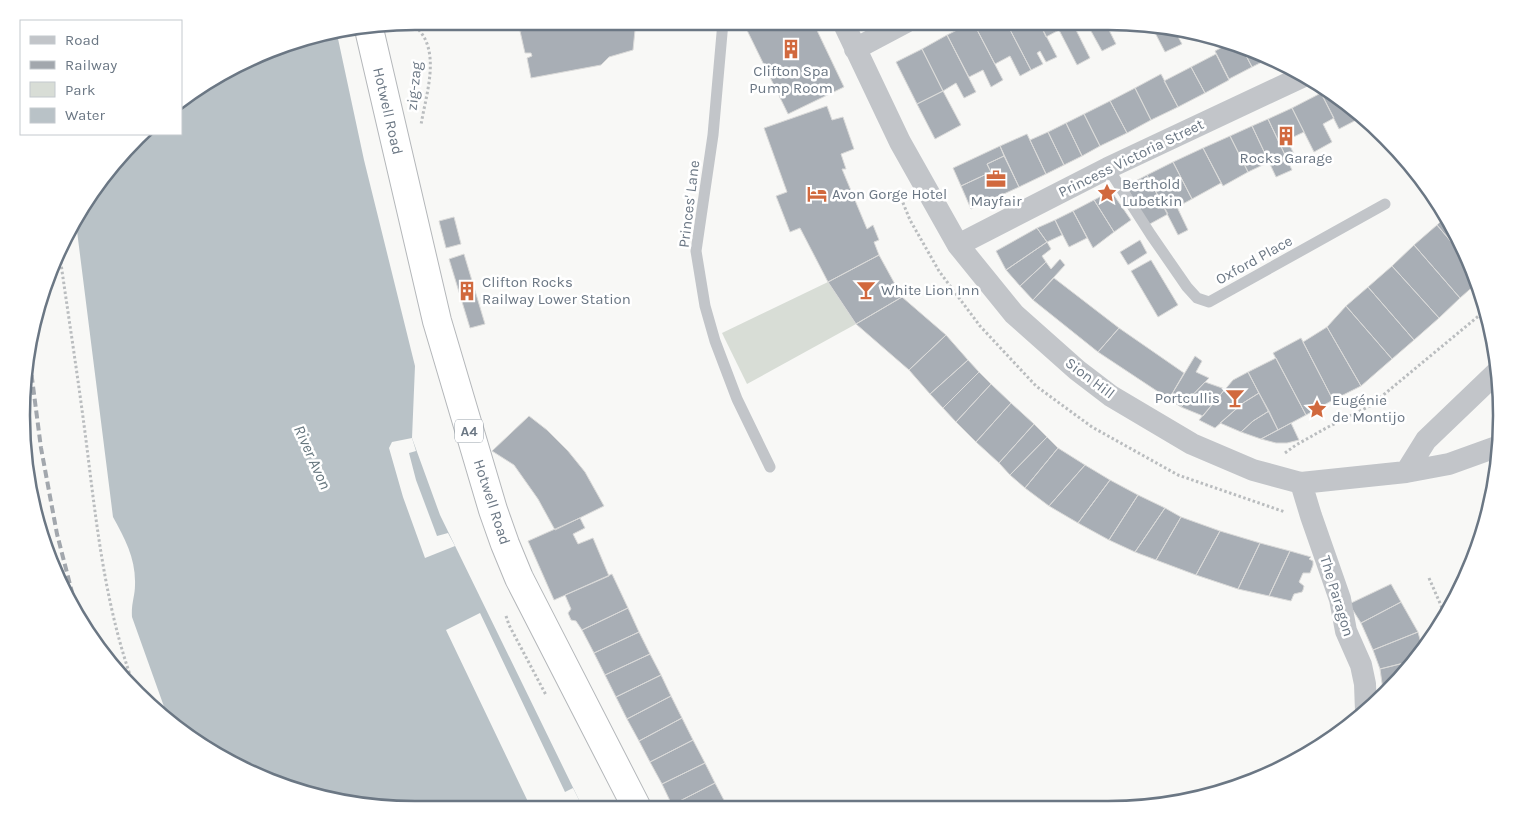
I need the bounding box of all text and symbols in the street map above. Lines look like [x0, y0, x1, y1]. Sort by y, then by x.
legend [20, 20, 182, 135]
text: Road [65, 31, 100, 49]
building icon: Clifton Spa Pump Room [780, 38, 802, 60]
text: Railway [65, 56, 117, 74]
street label: zig-zag [402, 60, 426, 111]
place label: Clifton Spa Pump Room [749, 62, 833, 97]
street label: Hotwell Road [369, 66, 407, 156]
text: Park [65, 81, 95, 99]
text: Water [65, 106, 106, 124]
street label: Princess Victoria Street [1055, 115, 1207, 201]
building icon: Rocks Garage [1275, 125, 1297, 147]
place label: Rocks Garage [1240, 149, 1332, 167]
street label: Princes' Lane [675, 159, 703, 249]
office icon: Mayfair [985, 168, 1007, 190]
place label: Berthold Lubetkin [1122, 175, 1182, 210]
place icon: Berthold Lubetkin [1096, 182, 1118, 204]
hotel icon: Avon Gorge Hotel [806, 183, 828, 205]
place label: Avon Gorge Hotel [832, 185, 947, 203]
place label: Mayfair [970, 192, 1022, 210]
street label: Oxford Place [1213, 232, 1295, 288]
place label: Clifton Rocks Railway Lower Station [482, 273, 631, 308]
bar icon: White Lion Inn [855, 279, 877, 301]
building icon: Clifton Rocks Railway Lower Station [456, 280, 478, 302]
place label: White Lion Inn [881, 281, 979, 299]
street label: Sion Hill [1062, 354, 1118, 402]
bar icon: Portcullis [1224, 387, 1246, 409]
place label: Portcullis [1155, 389, 1220, 407]
place label: Eugénie de Montijo [1332, 391, 1405, 426]
place icon: Eugénie de Montijo [1306, 398, 1328, 420]
road number: A4 [455, 420, 483, 442]
water label: River Avon [290, 422, 335, 492]
street label: Hotwell Road [470, 457, 514, 547]
street label: The Paragon [1316, 553, 1358, 639]

